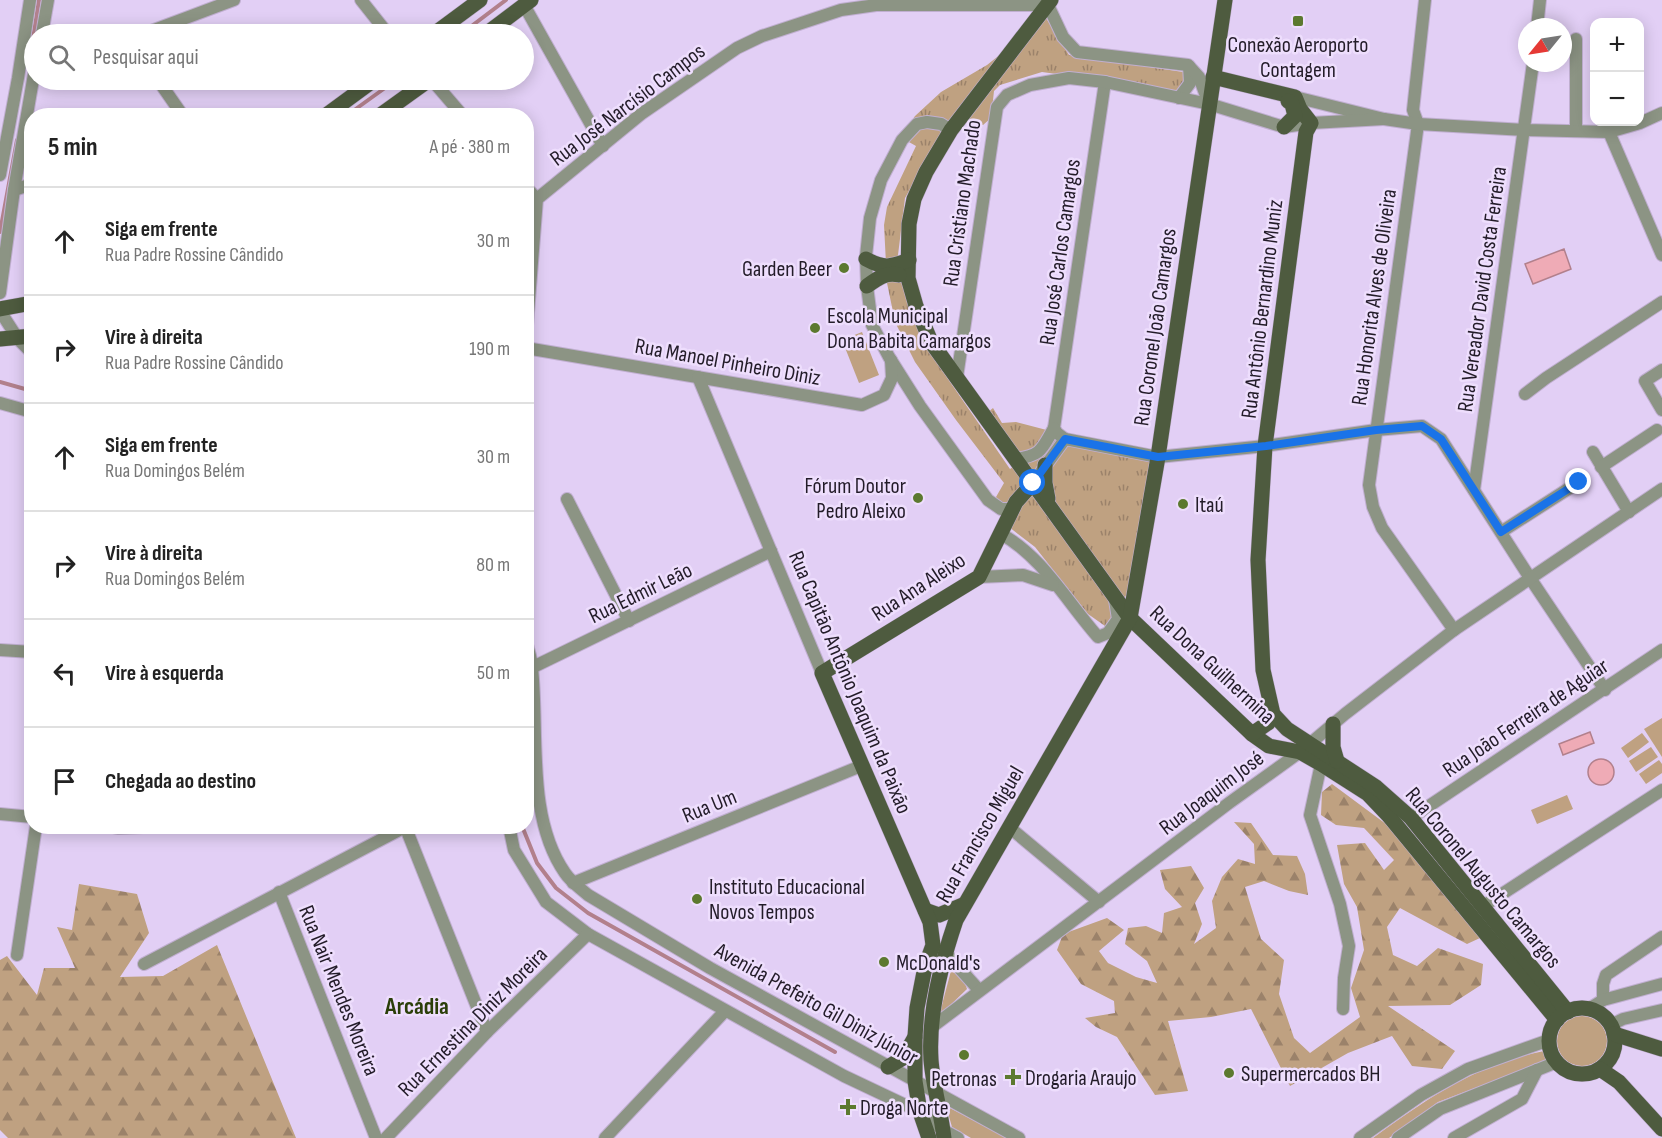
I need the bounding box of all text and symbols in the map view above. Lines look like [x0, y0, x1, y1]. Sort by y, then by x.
marker: Conexão Aeroporto Contagem [1291, 14, 1305, 28]
north arrow [1518, 18, 1572, 72]
map controls [1590, 18, 1644, 126]
button: + [1590, 18, 1644, 72]
search box [24, 24, 534, 90]
place label: Conexão Aeroporto Contagem [1228, 32, 1368, 84]
street label: Rua José Narcísio Campos [545, 38, 711, 172]
icon: search [45, 41, 78, 74]
text: Pesquisar aqui [93, 44, 198, 71]
button: − [1590, 72, 1644, 126]
street label: Rua Cristiano Machado [937, 118, 988, 288]
text: 5 min [48, 132, 98, 163]
text: A pé · 380 m [430, 135, 510, 159]
street label: Rua José Carlos Camargos [1034, 157, 1087, 347]
street label: Rua Vereador David Costa Ferreira [1452, 165, 1513, 414]
street label: Rua Honorita Alves de Oliveira [1346, 187, 1403, 407]
street label: Rua Antônio Bernardino Muniz [1236, 198, 1289, 420]
text: Siga em frente [105, 216, 218, 243]
icon: ahead [48, 225, 81, 258]
street label: Rua Coronel João Camargos [1128, 227, 1183, 428]
text: 30 m [477, 229, 510, 253]
text: Rua Padre Rossine Cândido [105, 243, 284, 267]
place label: Garden Beer [742, 256, 832, 283]
marker: Garden Beer [837, 261, 851, 275]
place label: Escola Municipal Dona Babita Camargos [827, 303, 991, 355]
marker: Escola Municipal Dona Babita Camargos [808, 321, 822, 335]
text: Vire à direita [105, 324, 203, 351]
icon: right [48, 333, 81, 366]
street label: Rua Manoel Pinheiro Diniz [633, 333, 823, 392]
text: 190 m [469, 337, 510, 361]
text: Rua Padre Rossine Cândido [105, 351, 284, 375]
text: Siga em frente [105, 432, 218, 459]
icon: ahead [48, 441, 81, 474]
text: 30 m [477, 445, 510, 469]
text: Rua Domingos Belém [105, 459, 245, 483]
route end [1565, 468, 1591, 494]
route start [1019, 469, 1045, 495]
place label: Fórum Doutor Pedro Aleixo [805, 473, 906, 525]
marker: Fórum Doutor Pedro Aleixo [911, 491, 925, 505]
place label: Itaú [1195, 492, 1224, 519]
marker: Itaú [1176, 497, 1190, 511]
text: Vire à direita [105, 540, 203, 567]
street label: Rua Capitão Antônio Joaquim da Paixão [782, 547, 917, 818]
street label: Rua Ana Aleixo [867, 547, 971, 628]
icon: right [48, 549, 81, 582]
text: 80 m [476, 553, 510, 577]
street label: Rua Edmir Leão [584, 557, 697, 630]
text: Rua Domingos Belém [105, 567, 245, 591]
street label: Rua Dona Guilhermina [1144, 600, 1280, 730]
street label: Rua João Ferreira de Aguiar [1438, 653, 1614, 784]
icon: left [48, 657, 81, 690]
text: Vire à esquerda [105, 660, 224, 687]
text: 50 m [477, 661, 510, 685]
street label: Rua Joaquim José [1154, 745, 1269, 841]
street label: Rua Francisco Miguel [930, 761, 1030, 908]
icon: arrive [48, 765, 81, 798]
text: Chegada ao destino [105, 768, 256, 795]
street label: Rua Coronel Augusto Camargos [1399, 782, 1567, 974]
street label: Rua Um [678, 783, 741, 829]
place label: Instituto Educacional Novos Tempos [709, 874, 865, 926]
marker: Instituto Educacional Novos Tempos [690, 892, 704, 906]
street label: Rua Nair Mendes Moreira [292, 902, 385, 1080]
street label: Avenida Prefeito Gil Diniz Júnior [709, 937, 923, 1071]
street label: Rua Ernestina Diniz Moreira [393, 942, 553, 1102]
place label: McDonald's [896, 950, 980, 977]
marker: McDonald's [877, 955, 891, 969]
district label: Arcádia [384, 992, 449, 1021]
marker: Petronas [957, 1048, 971, 1062]
place label: Supermercados BH [1241, 1061, 1380, 1088]
place label: Drogaria Araujo [1025, 1065, 1137, 1092]
place label: Petronas [931, 1066, 997, 1093]
marker: Supermercados BH [1222, 1066, 1236, 1080]
marker: Drogaria Araujo [1006, 1070, 1020, 1084]
place label: Droga Norte [860, 1095, 949, 1122]
marker: Droga Norte [841, 1100, 855, 1114]

